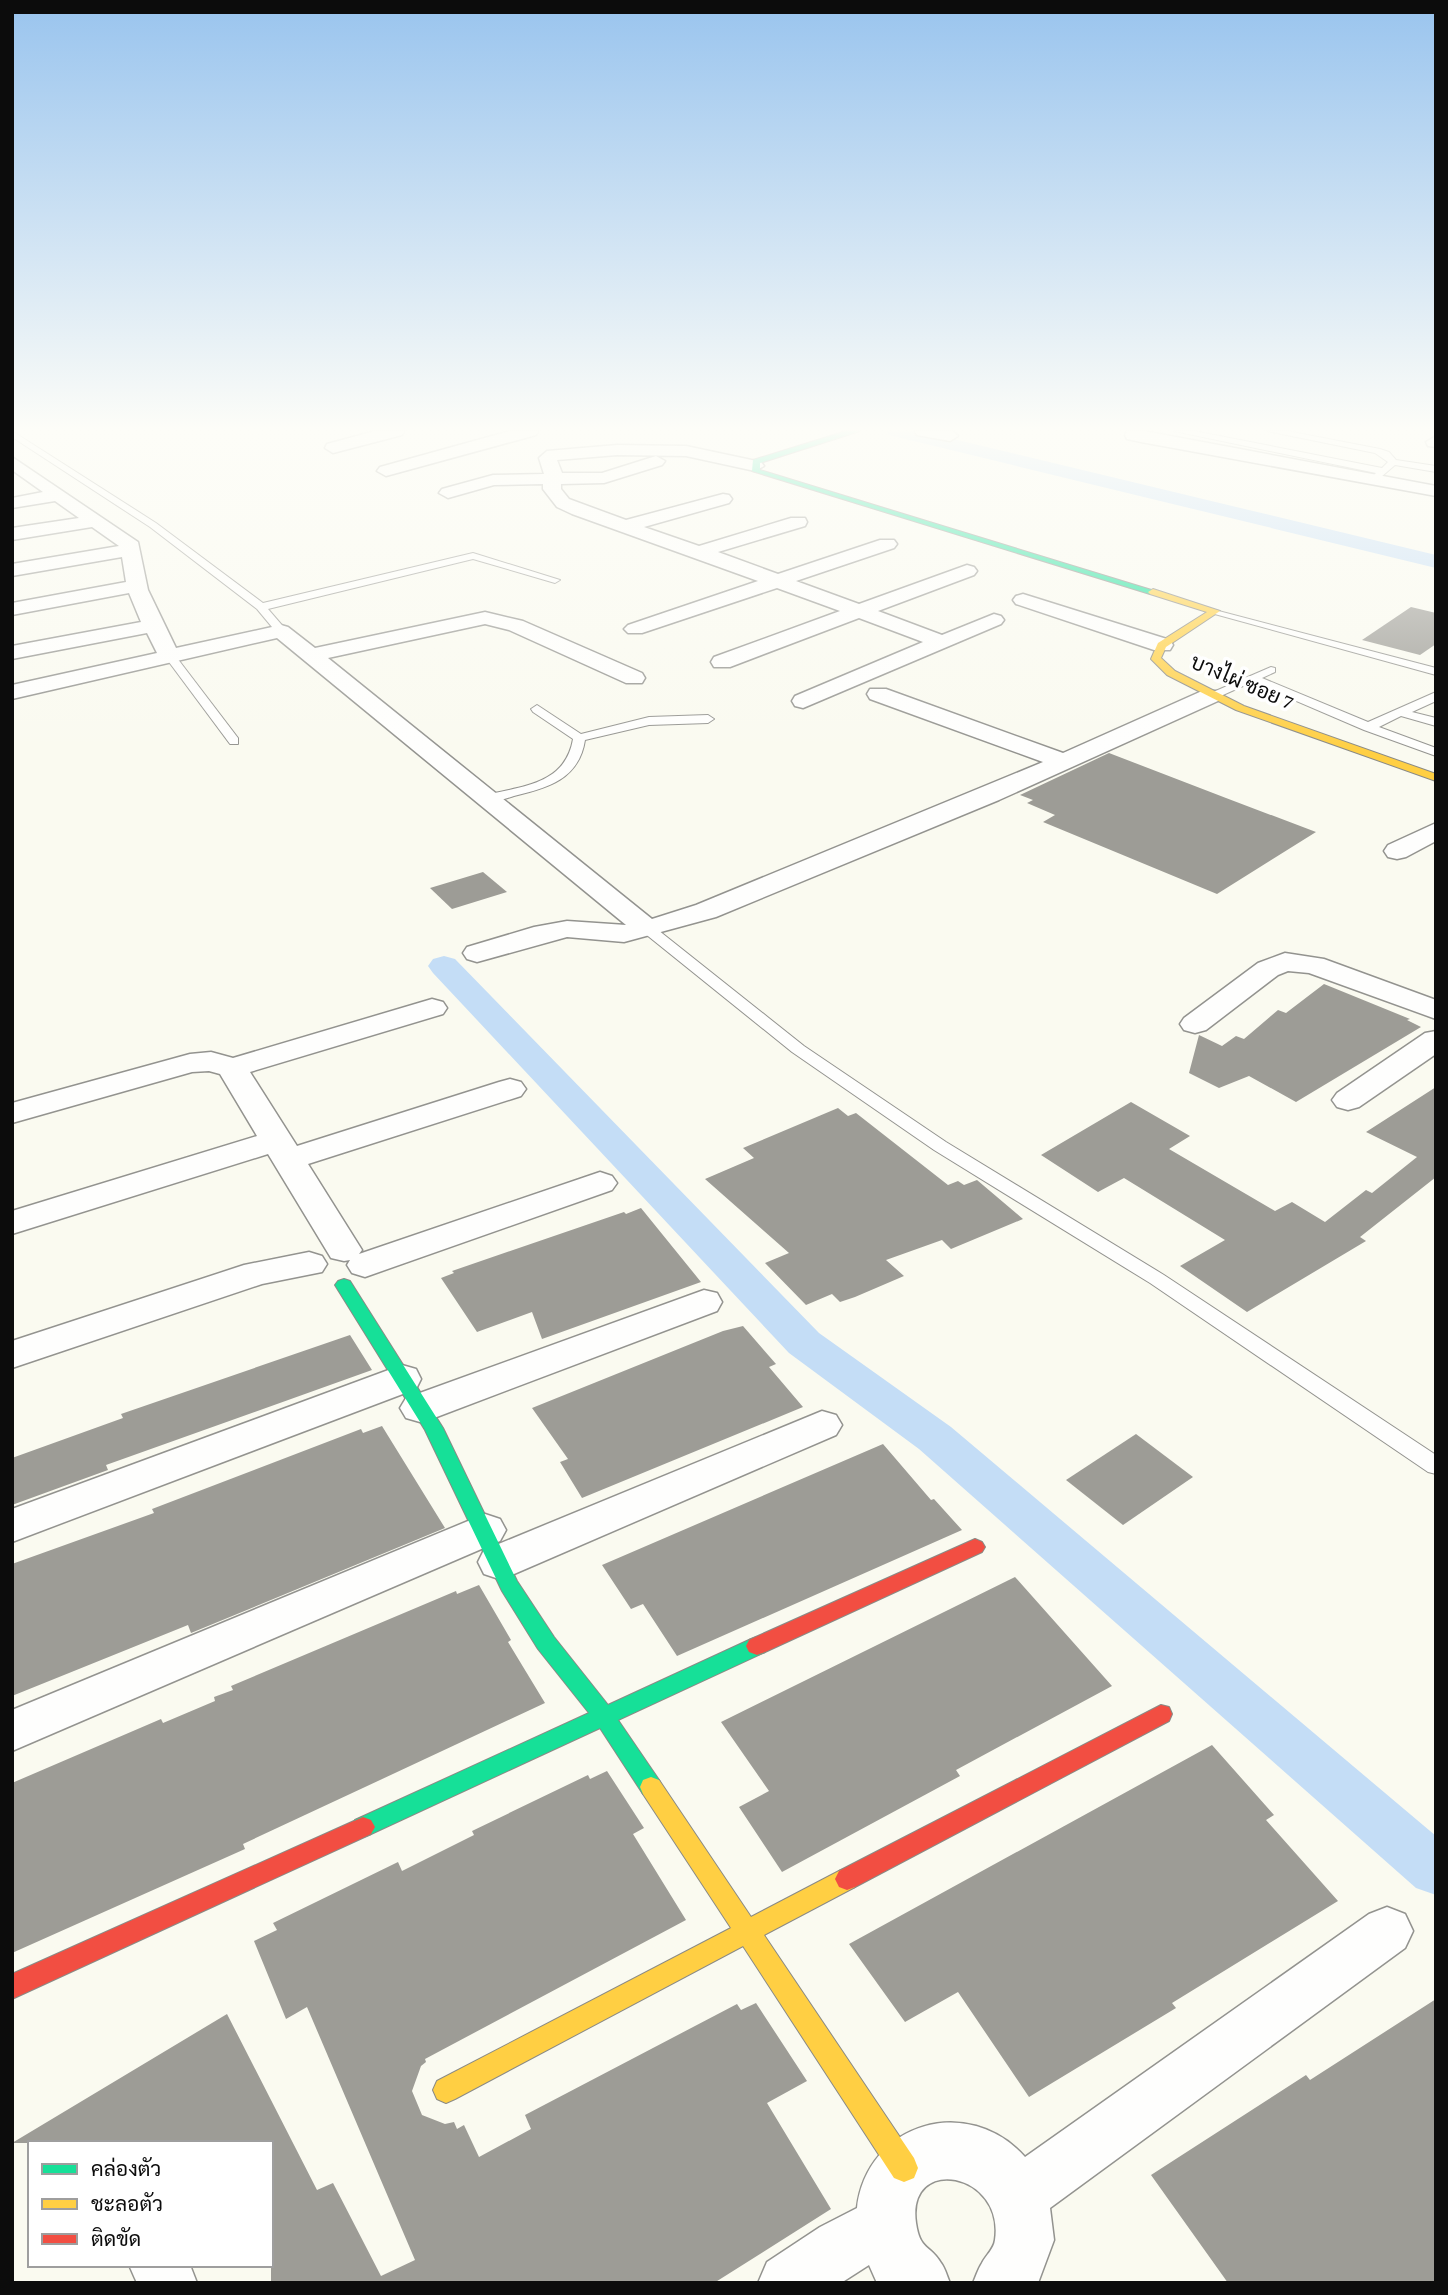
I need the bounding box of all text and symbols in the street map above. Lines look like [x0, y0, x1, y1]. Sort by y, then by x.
street label: บางไผ่ ซอย 7 [1187, 649, 1298, 715]
legend [28, 2141, 273, 2267]
text: คล่องตัว [91, 2157, 161, 2181]
text: ชะลอตัว [91, 2192, 163, 2216]
text: ติดขัด [91, 2227, 141, 2251]

